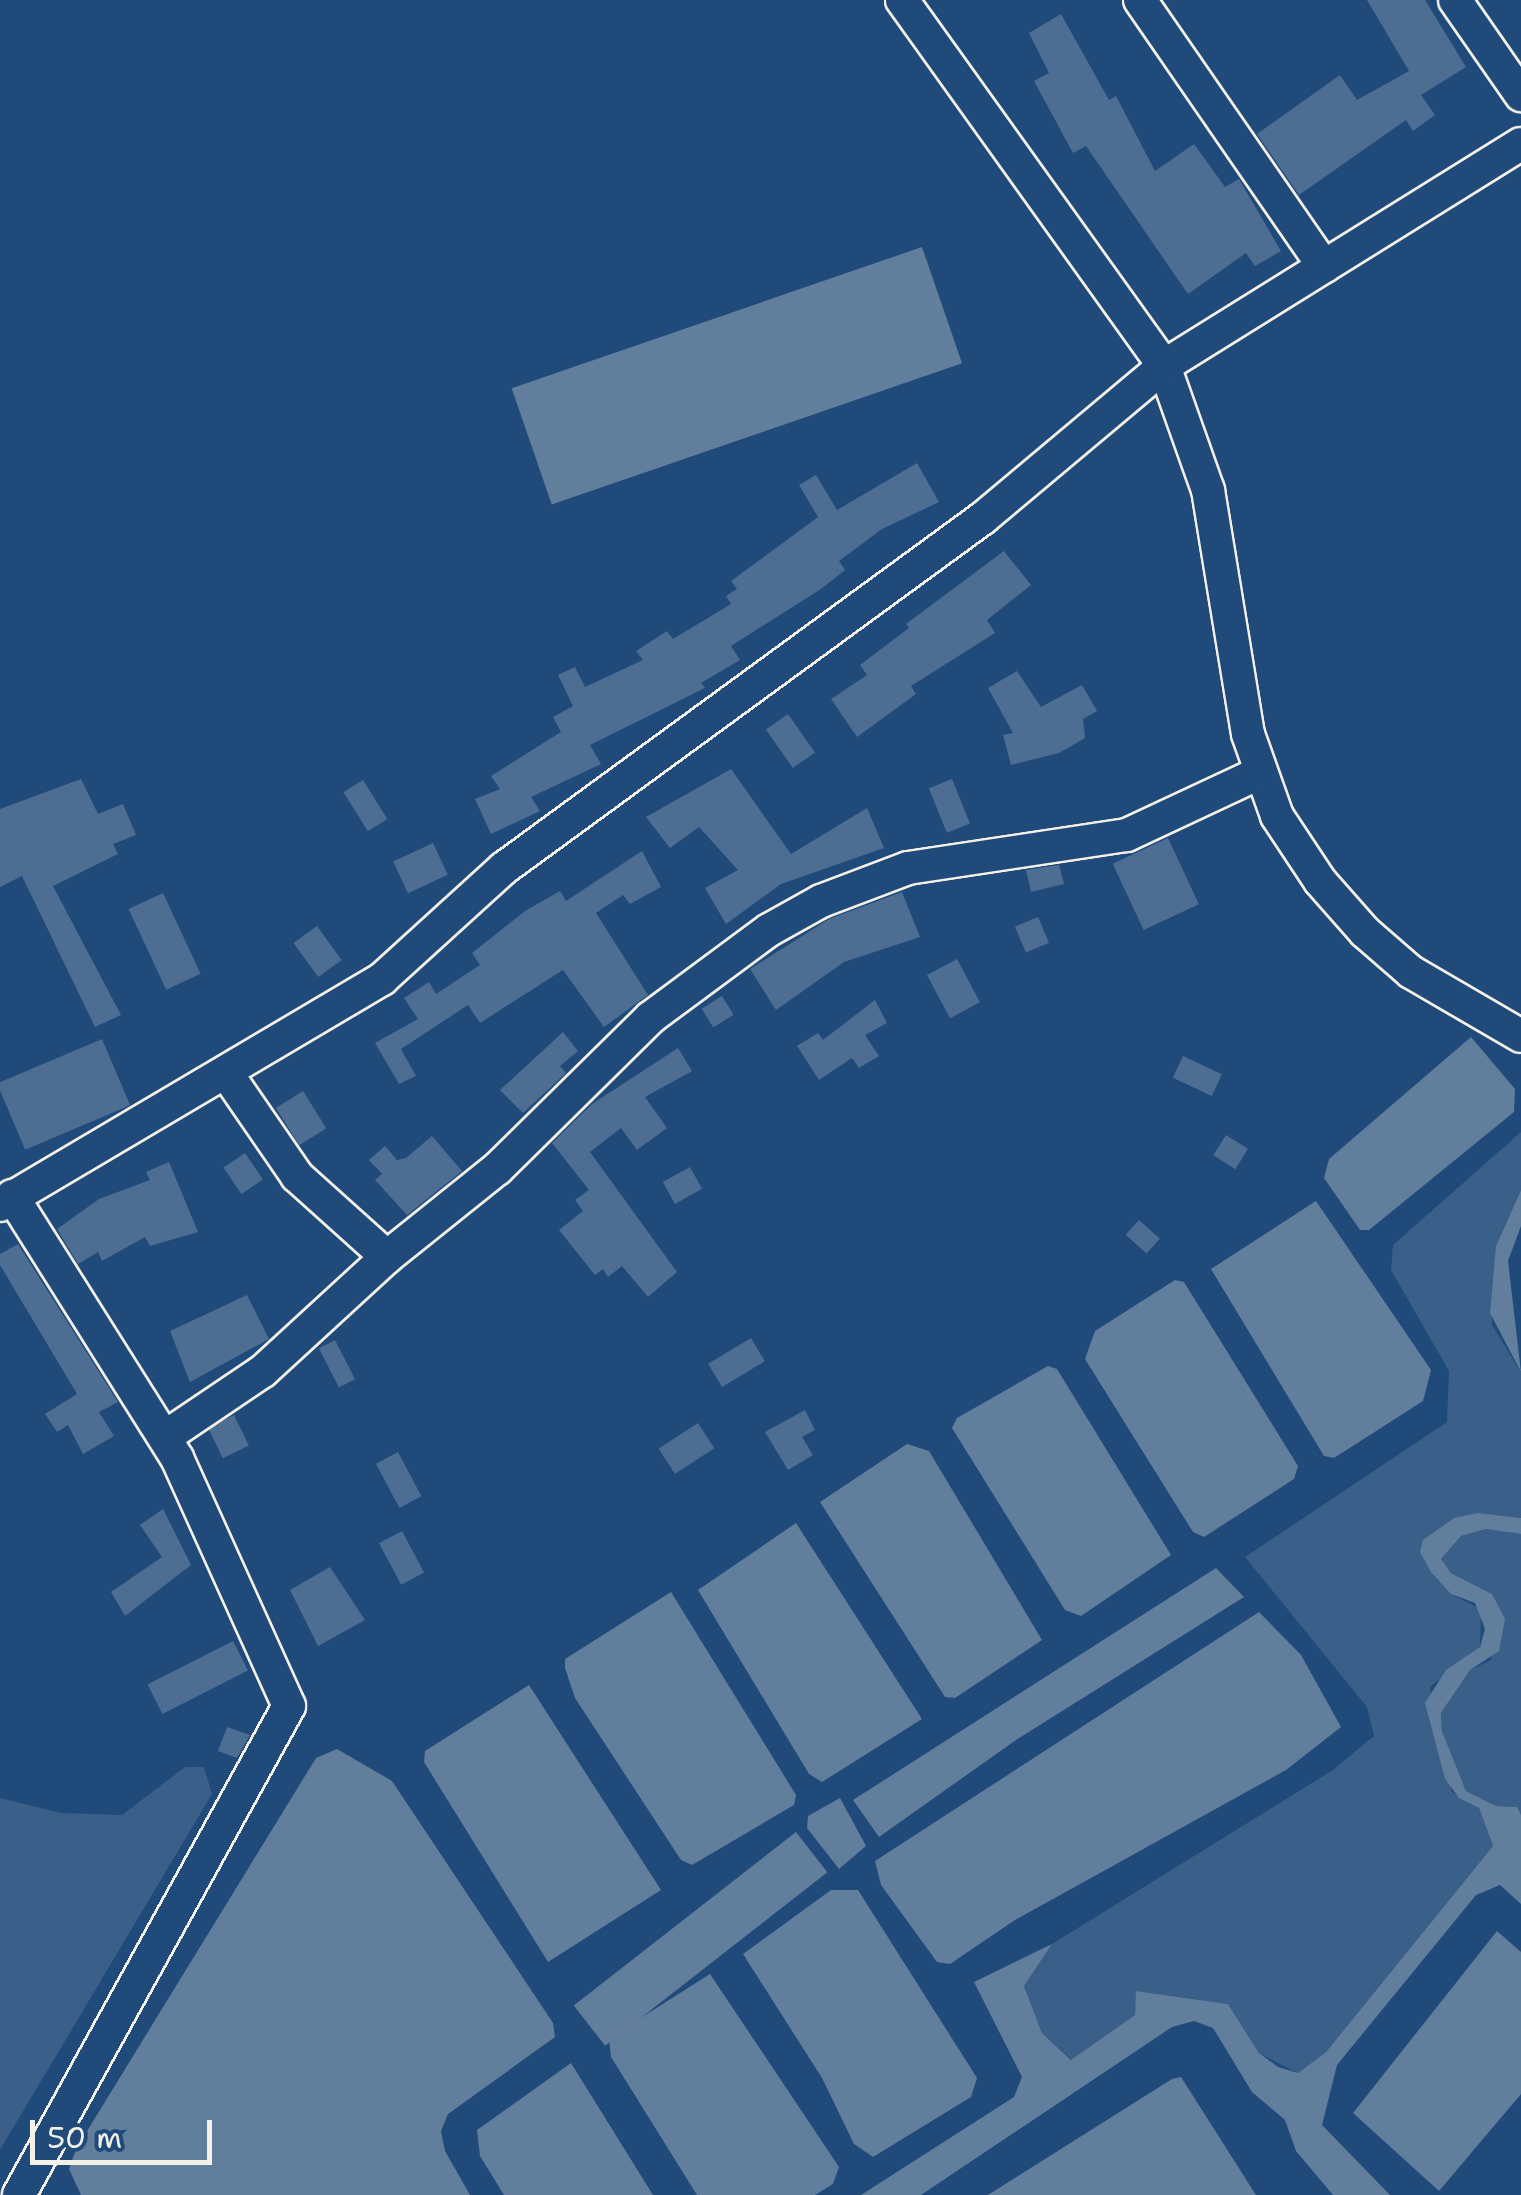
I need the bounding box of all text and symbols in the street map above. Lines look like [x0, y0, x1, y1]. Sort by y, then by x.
scale bar [35, 2100, 218, 2162]
text: 50 m [47, 2117, 122, 2158]

